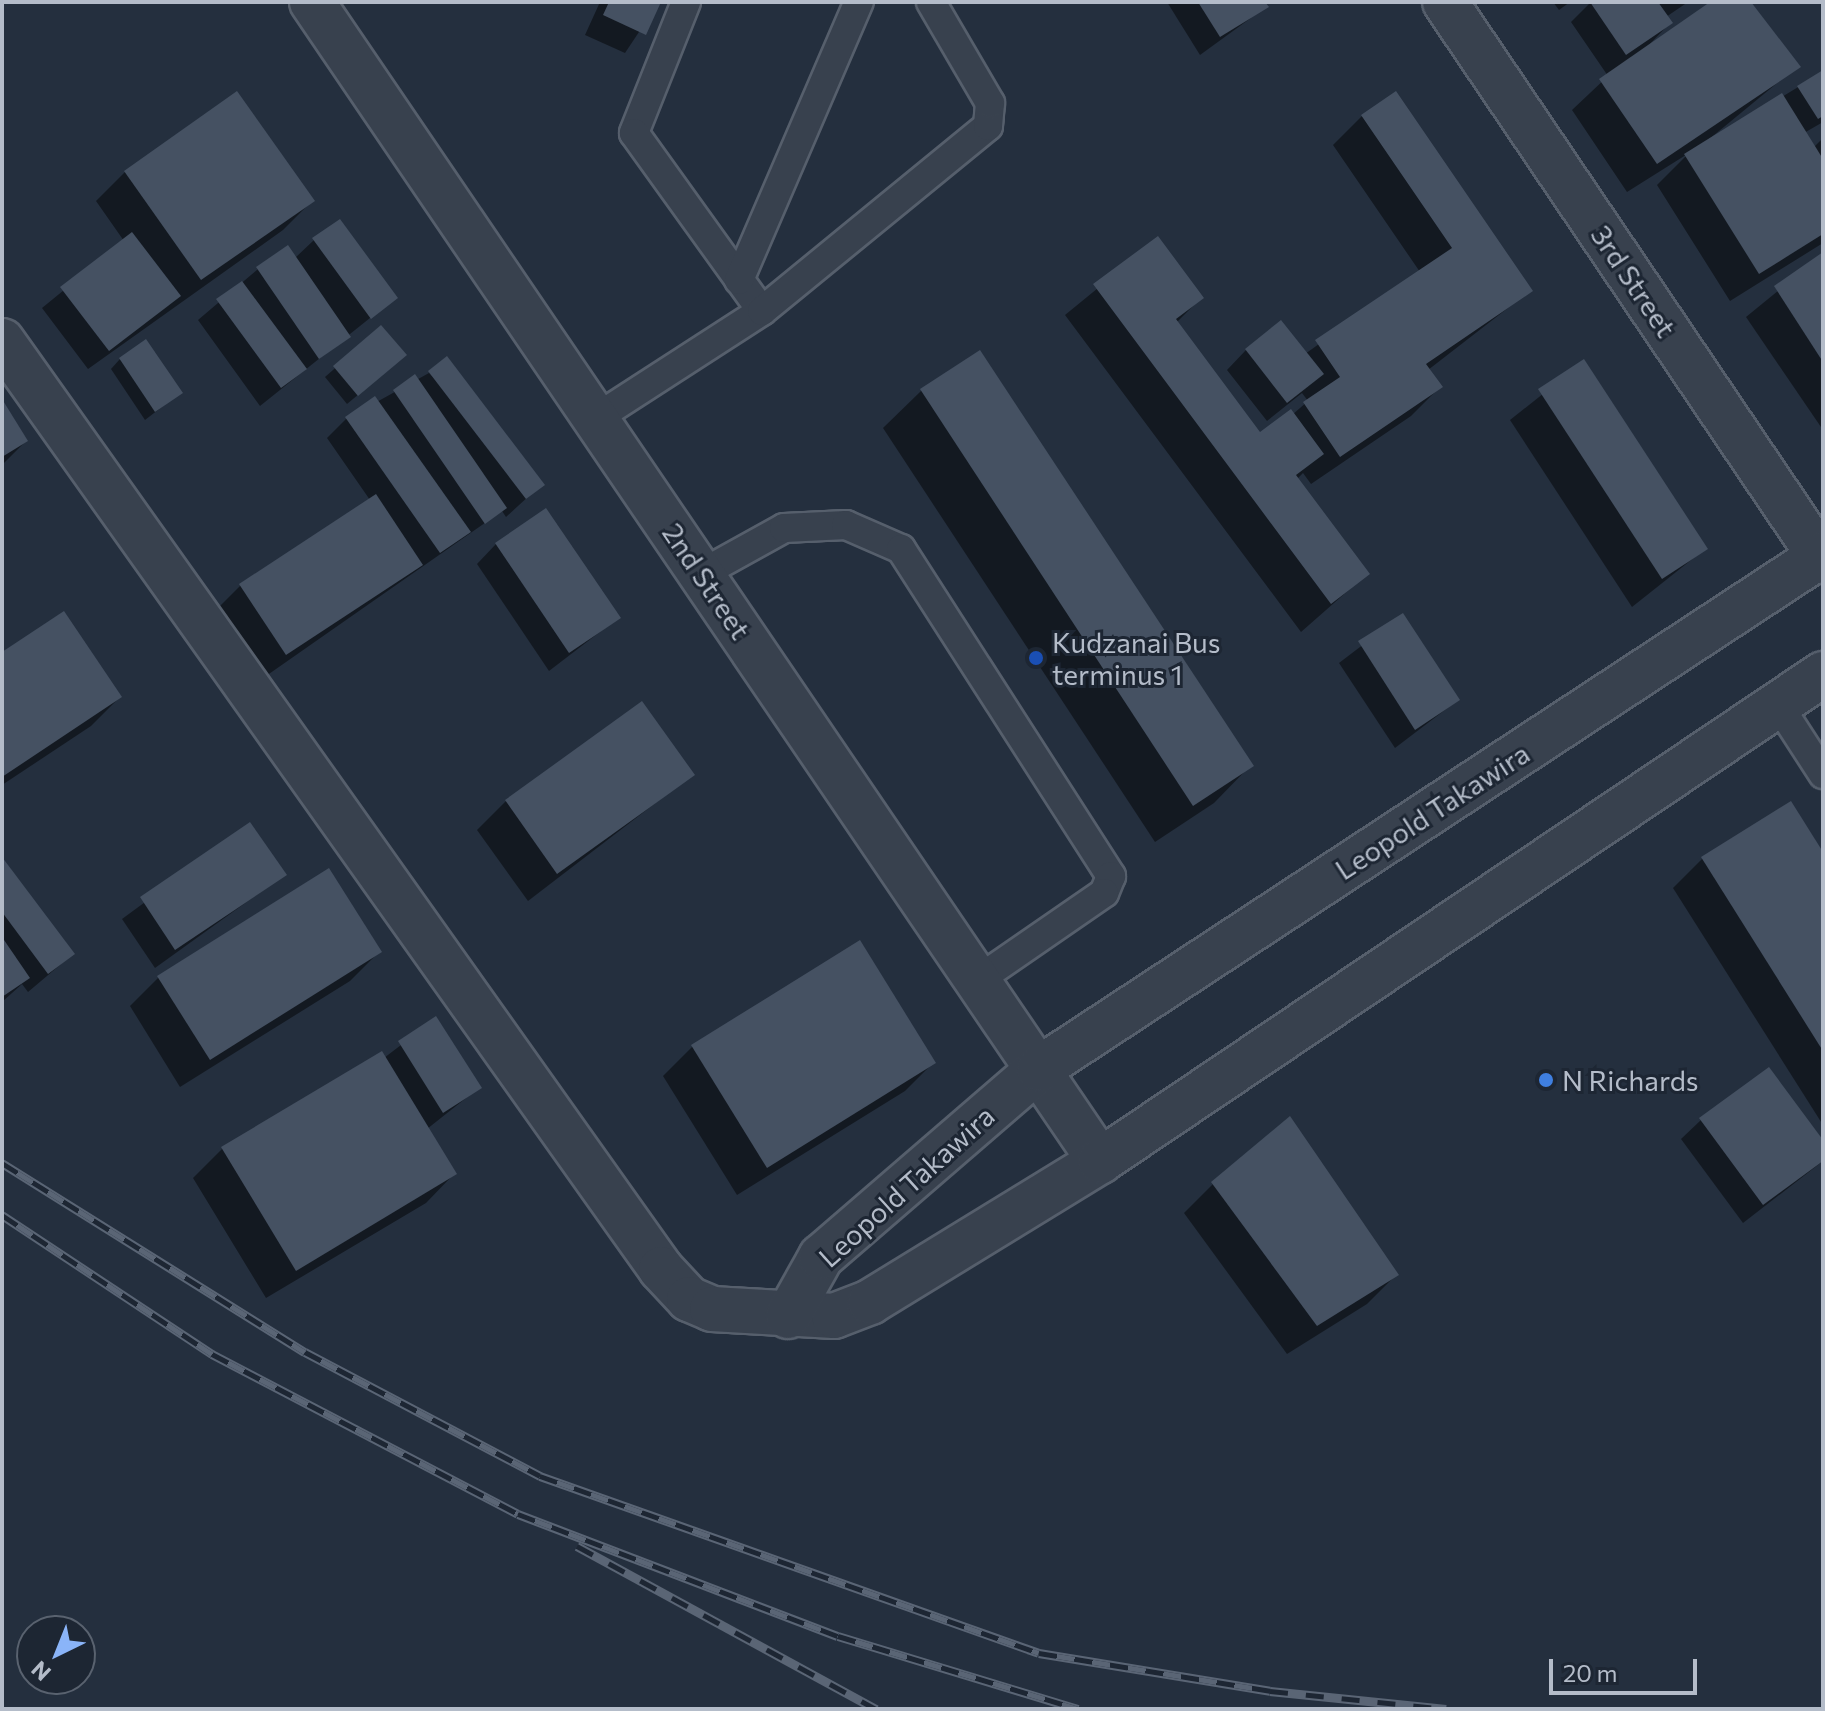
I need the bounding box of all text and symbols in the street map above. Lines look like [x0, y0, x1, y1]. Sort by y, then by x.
street label: 3rd Street [1584, 219, 1684, 343]
street label: 2nd Street [656, 517, 758, 645]
place label: Kudzanai Bus terminus 1 [1052, 625, 1220, 691]
marker: Kudzanai Bus terminus 1 [1027, 649, 1045, 667]
street label: Leopold Takawira [1329, 736, 1535, 886]
place label: N Richards [1562, 1063, 1699, 1097]
marker: N Richards [1537, 1071, 1555, 1089]
street label: Leopold Takawira [811, 1098, 1001, 1274]
north arrow [16, 1615, 96, 1695]
scale bar [1553, 1643, 1701, 1693]
text: N [25, 1656, 56, 1687]
text: 20 m [1563, 1658, 1617, 1687]

